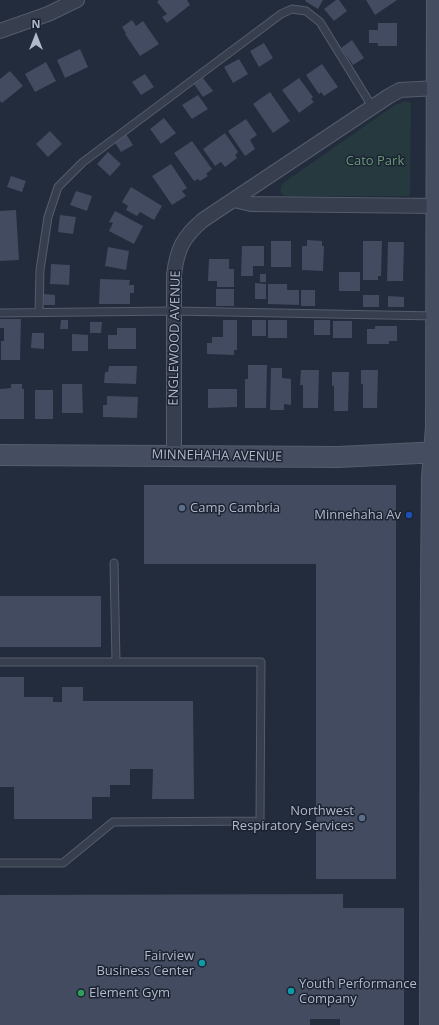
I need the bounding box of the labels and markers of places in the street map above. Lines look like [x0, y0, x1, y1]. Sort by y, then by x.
place label: Camp Cambria [190, 500, 280, 516]
marker: Camp Cambria [177, 503, 187, 513]
place label: Minnehaha Av [314, 507, 401, 523]
marker: Minnehaha Av [404, 510, 414, 520]
place label: Northwest Respiratory Services [232, 803, 354, 834]
marker: Northwest Respiratory Services [357, 813, 367, 823]
place label: Fairview Business Center [96, 948, 194, 979]
marker: Fairview Business Center [197, 958, 207, 968]
place label: Youth Performance Company [299, 976, 417, 1007]
place label: Element Gym [89, 985, 170, 1001]
marker: Youth Performance Company [286, 986, 296, 996]
marker: Element Gym [76, 988, 86, 998]

